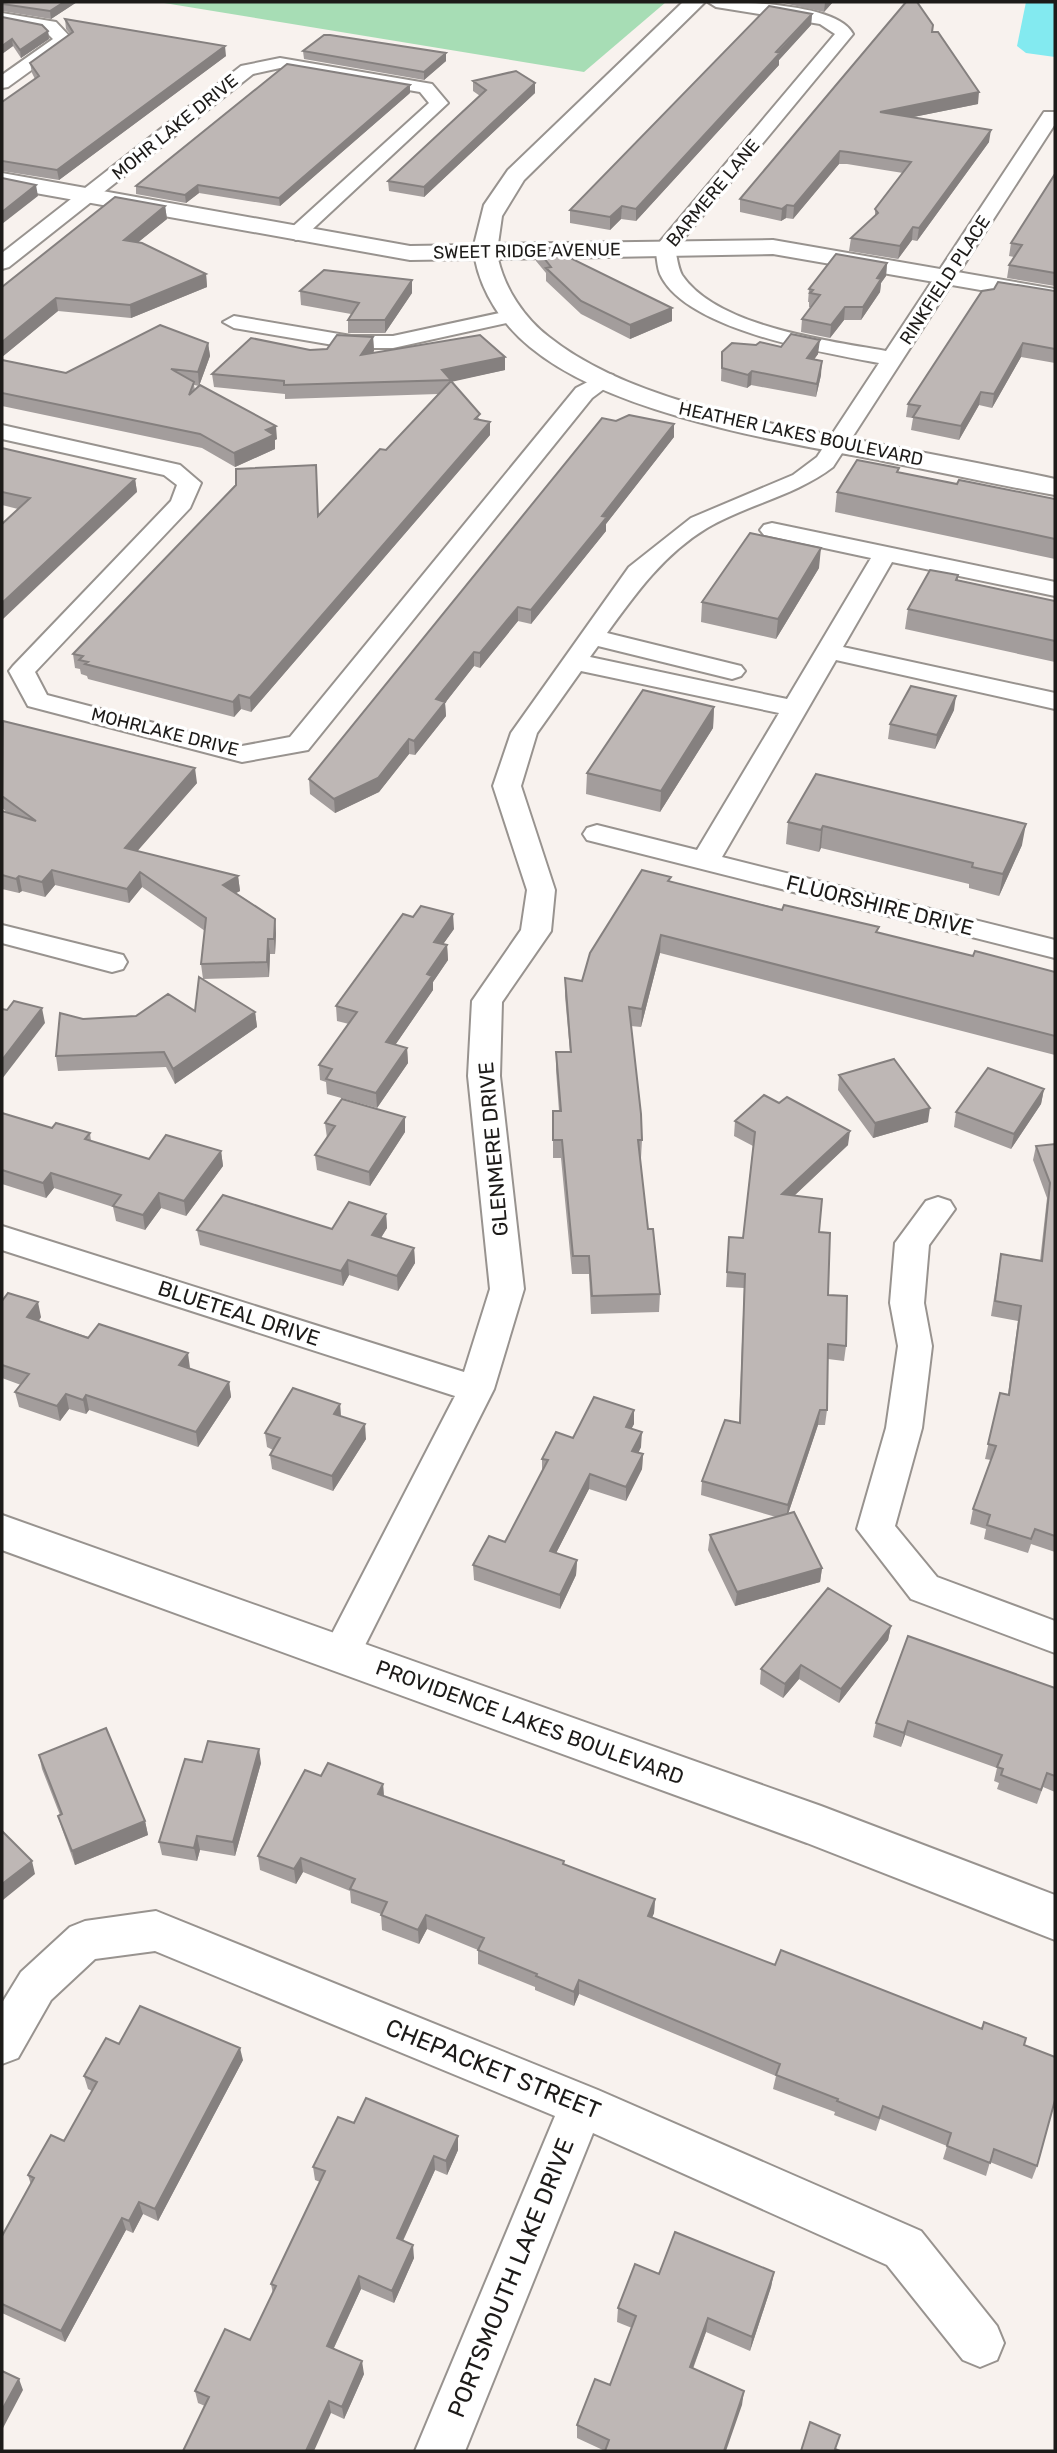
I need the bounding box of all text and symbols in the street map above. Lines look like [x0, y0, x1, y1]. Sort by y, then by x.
street label: MOHR LAKE DRIVE [108, 69, 242, 185]
street label: BARMERE LANE [662, 135, 764, 251]
street label: RINKFIELD PLACE [895, 211, 995, 349]
street label: SWEET RIDGE AVENUE [433, 238, 621, 264]
street label: HEATHER LAKES BOULEVARD [677, 397, 925, 471]
street label: MOHRLAKE DRIVE [89, 703, 241, 761]
street label: FLUORSHIRE DRIVE [784, 870, 976, 940]
street label: GLENMERE DRIVE [473, 1061, 513, 1237]
street label: BLUETEAL DRIVE [155, 1275, 323, 1351]
street label: PROVIDENCE LAKES BOULEVARD [373, 1655, 687, 1789]
street label: CHEPACKET STREET [381, 2013, 605, 2125]
street label: PORTSMOUTH LAKE DRIVE [442, 2134, 580, 2422]

